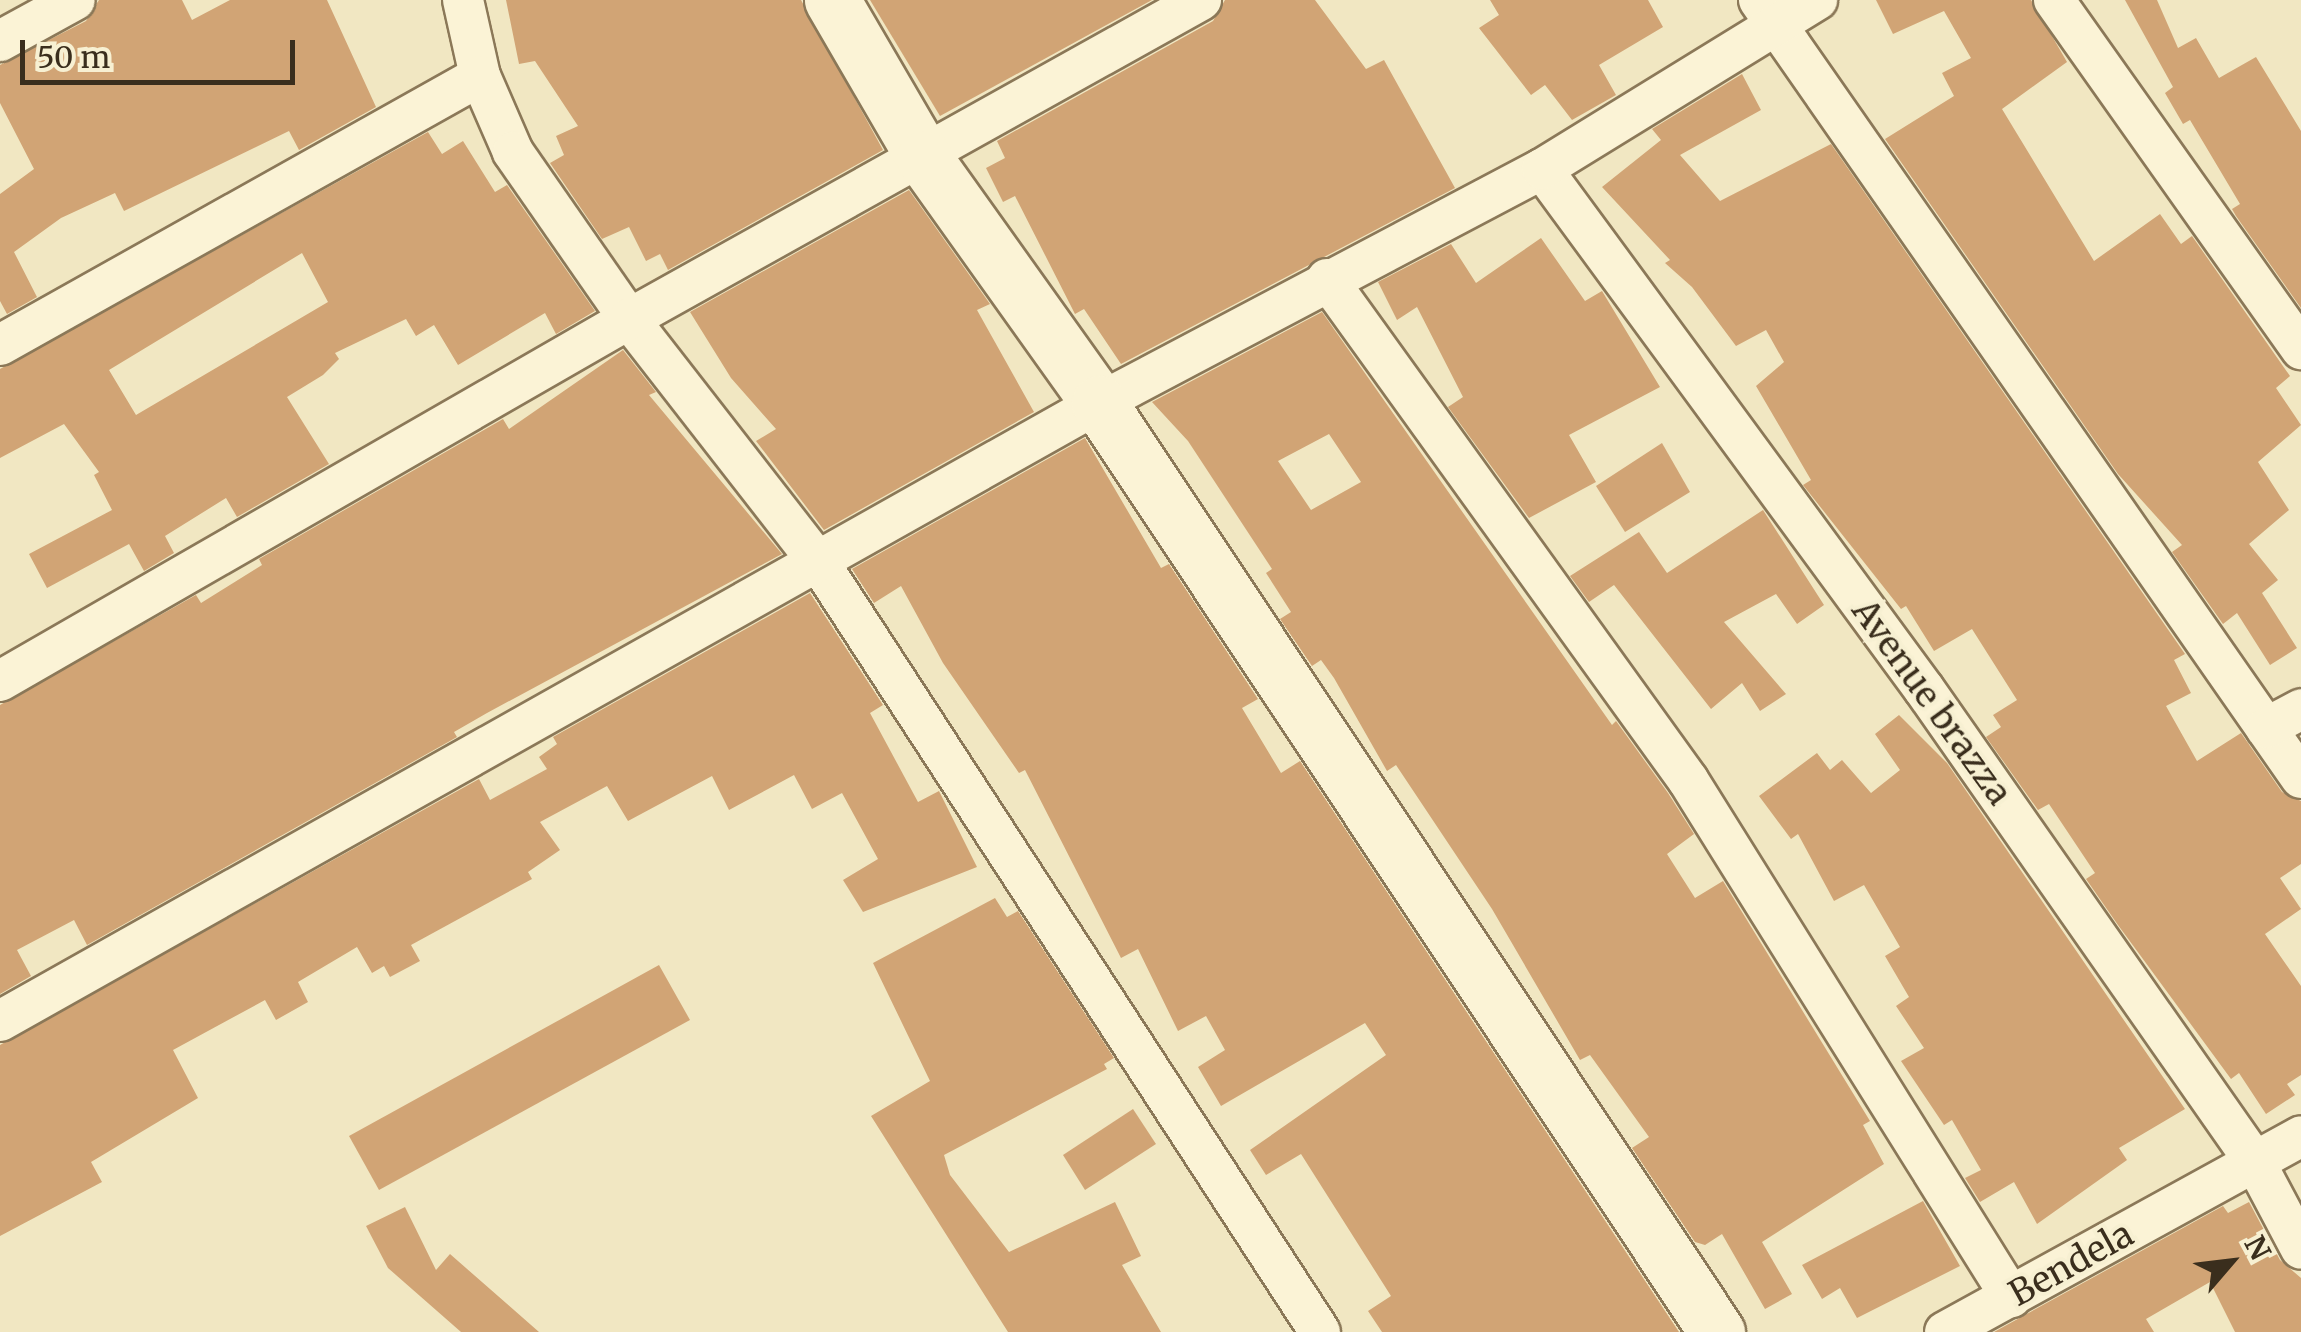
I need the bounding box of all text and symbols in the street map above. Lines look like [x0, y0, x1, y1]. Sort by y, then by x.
scale bar [25, 20, 300, 82]
text: 50 m [37, 38, 110, 76]
street label: Avenue brazza [1843, 591, 2021, 813]
north arrow [2181, 1212, 2281, 1312]
street label: Bendela [2002, 1213, 2140, 1315]
text: N [2236, 1230, 2279, 1266]

